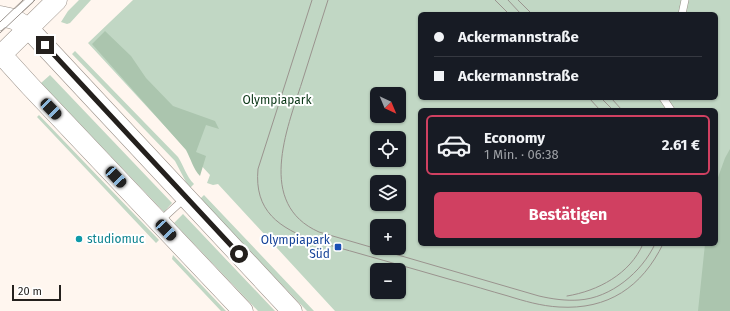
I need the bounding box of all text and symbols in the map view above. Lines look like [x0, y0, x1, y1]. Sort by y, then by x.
text: Ackermannstraße [458, 28, 579, 46]
route end [36, 36, 54, 54]
text: Ackermannstraße [458, 67, 579, 85]
north arrow [370, 87, 406, 123]
map controls [370, 87, 406, 299]
park label: Olympiapark [242, 93, 312, 107]
car [38, 96, 64, 122]
icon: car [436, 127, 472, 163]
text: Economy [484, 129, 545, 147]
button: locate [370, 131, 406, 167]
text: 2.61 € [662, 136, 700, 154]
text: 1 Min. · 06:38 [484, 147, 559, 162]
car [103, 164, 129, 190]
button: layers [370, 175, 406, 211]
button: Bestätigen [434, 192, 702, 238]
car [153, 217, 179, 243]
button: + [370, 219, 406, 255]
place label: studiomuc [87, 232, 145, 246]
place label: Olympiapark Süd [261, 233, 331, 261]
marker: studiomuc [74, 234, 84, 244]
marker: Olympiapark Süd [333, 242, 343, 252]
route start [230, 245, 248, 263]
button: − [370, 263, 406, 299]
scale bar [12, 283, 61, 302]
text: 20 m [18, 285, 42, 298]

